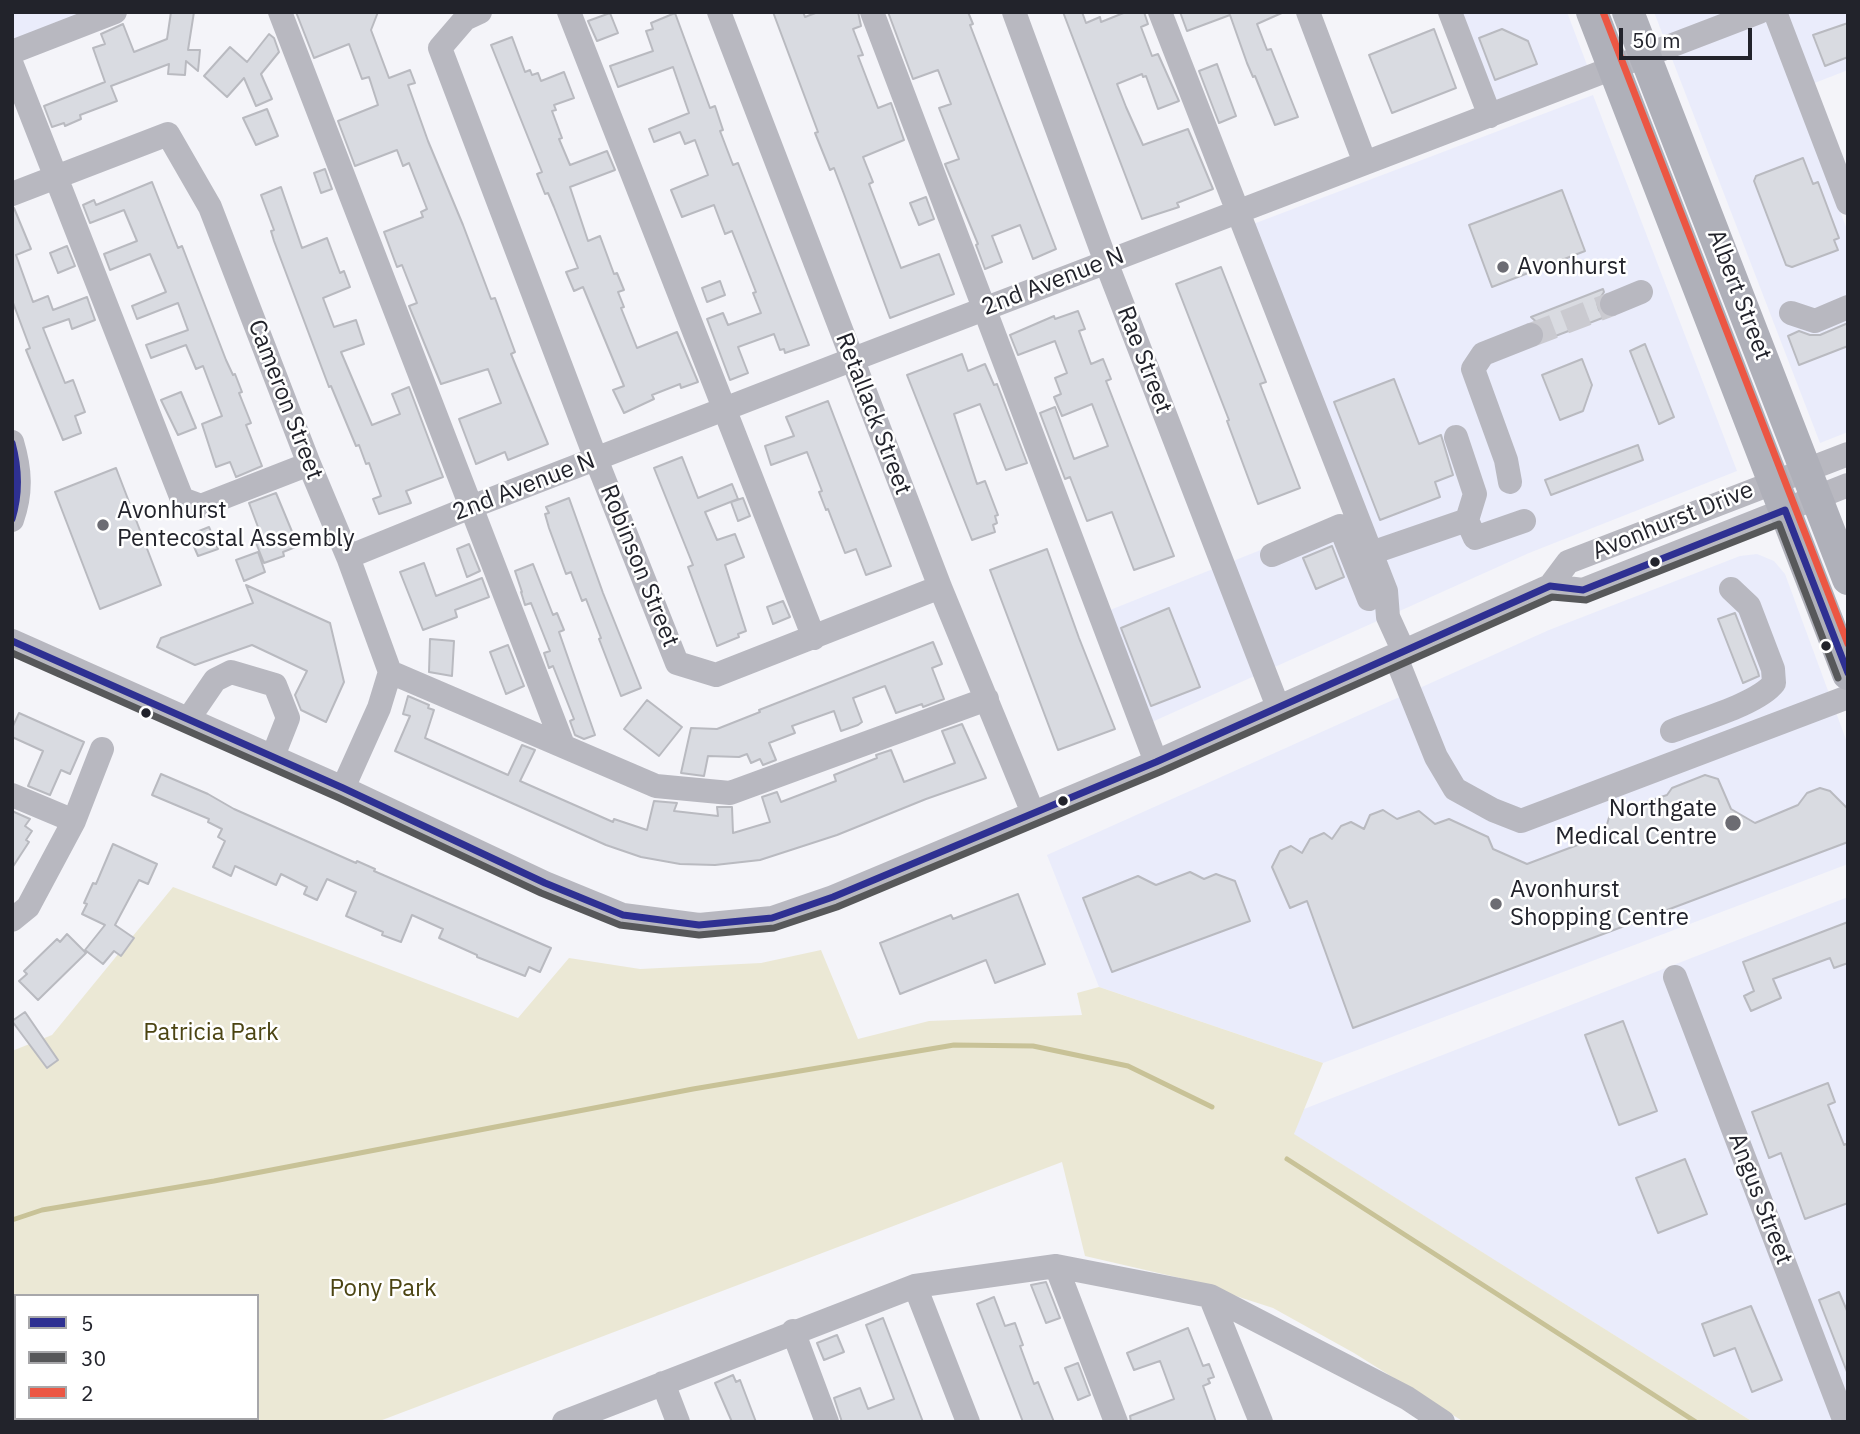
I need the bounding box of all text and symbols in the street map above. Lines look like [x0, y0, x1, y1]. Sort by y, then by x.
scale bar [1622, 14, 1755, 58]
text: 50 m [1632, 26, 1681, 54]
street label: Albert Street [1701, 226, 1777, 364]
street label: 2nd Avenue N [978, 242, 1128, 322]
place label: Avonhurst [1517, 253, 1627, 281]
marker: Avonhurst [1495, 259, 1511, 275]
street label: Rae Street [1110, 302, 1178, 418]
street label: Cameron Street [241, 316, 329, 484]
street label: Retallack Street [829, 329, 917, 499]
street label: 2nd Avenue N [449, 447, 599, 527]
street label: Avonhurst Drive [1588, 476, 1758, 566]
street label: Robinson Street [593, 481, 685, 651]
place label: Avonhurst Pentecostal Assembly [117, 497, 355, 553]
marker: Avonhurst Pentecostal Assembly [95, 517, 111, 533]
unlabelled marker [1648, 555, 1662, 569]
unlabelled marker [1819, 639, 1833, 653]
unlabelled marker [139, 706, 153, 720]
unlabelled marker [1056, 794, 1070, 808]
place label: Northgate Medical Centre [1555, 795, 1717, 851]
marker: Northgate Medical Centre [1723, 813, 1743, 833]
place label: Avonhurst Shopping Centre [1510, 876, 1689, 932]
marker: Avonhurst Shopping Centre [1488, 896, 1504, 912]
park label: Patricia Park [143, 1019, 279, 1047]
street label: Angus Street [1722, 1129, 1798, 1269]
park label: Pony Park [329, 1275, 437, 1303]
legend [14, 1294, 259, 1420]
text: 5 [81, 1309, 94, 1337]
text: 30 [81, 1344, 106, 1372]
text: 2 [81, 1379, 94, 1407]

